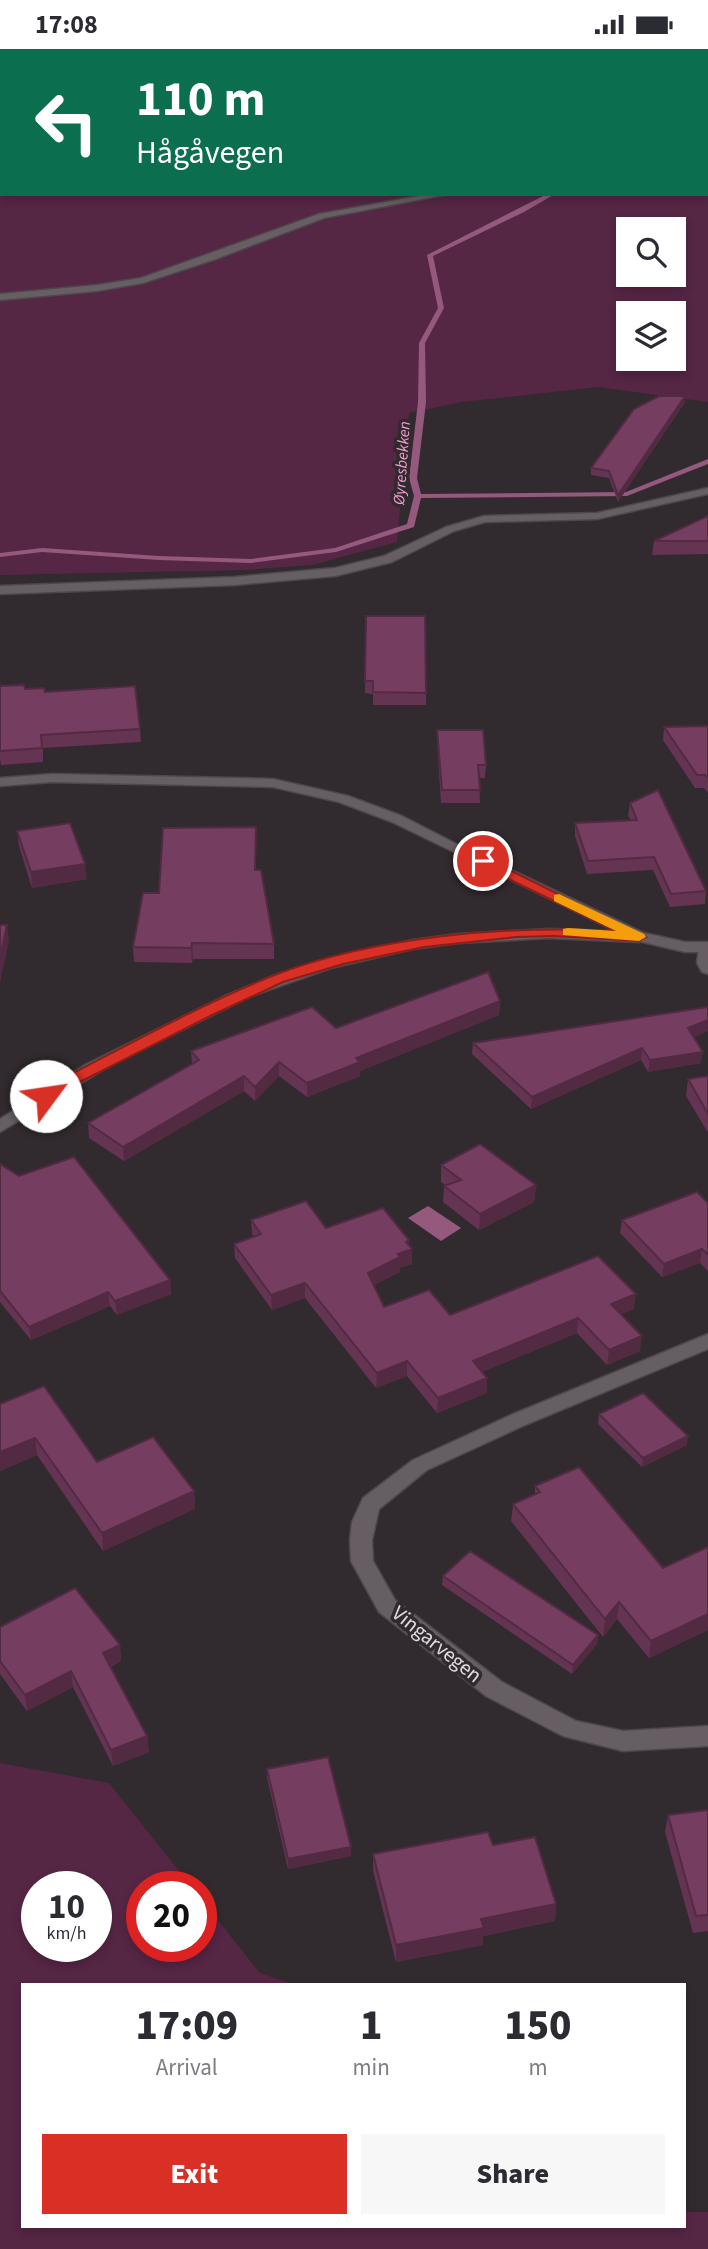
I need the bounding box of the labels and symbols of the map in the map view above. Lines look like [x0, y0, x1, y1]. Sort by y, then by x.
water label: Øyresbekken [388, 420, 416, 507]
pin [453, 831, 513, 891]
position arrow [9, 1059, 83, 1133]
street label: Vingarvegen [385, 1598, 489, 1690]
speed limit sign: 20 [126, 1871, 217, 1962]

